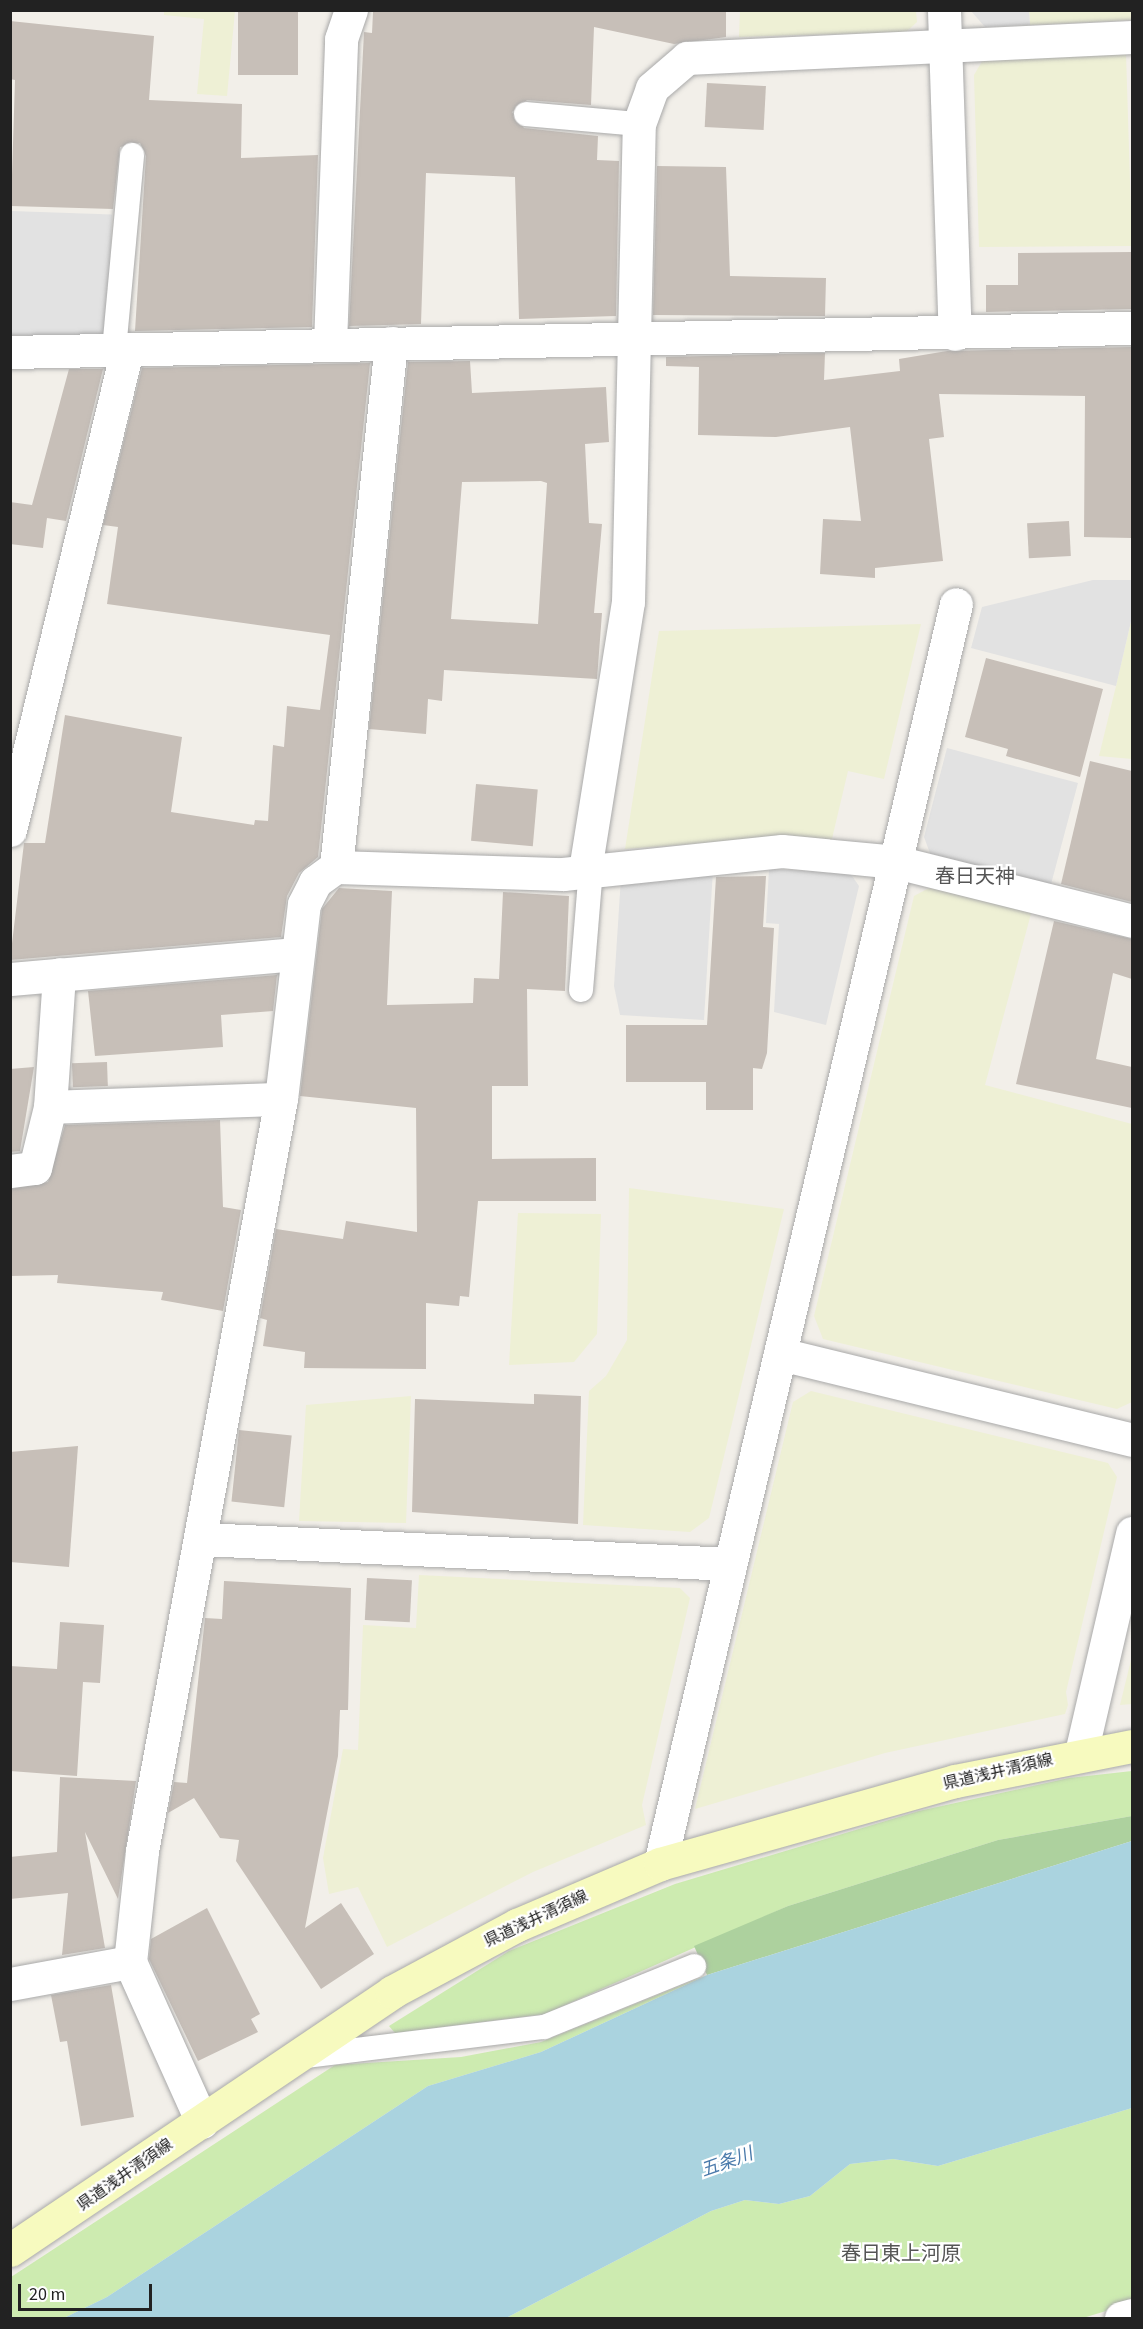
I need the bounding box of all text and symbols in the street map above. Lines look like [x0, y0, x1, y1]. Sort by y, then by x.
district label: 春日天神 [935, 865, 1015, 889]
street label: 県道浅井清須線 [941, 1750, 1055, 1794]
street label: 県道浅井清須線 [481, 1887, 591, 1951]
street label: 県道浅井清須線 [74, 2135, 176, 2215]
water label: 五条川 [698, 2144, 756, 2182]
district label: 春日東上河原 [841, 2242, 961, 2266]
scale bar [21, 2272, 154, 2310]
text: 20 m [29, 2282, 65, 2307]

